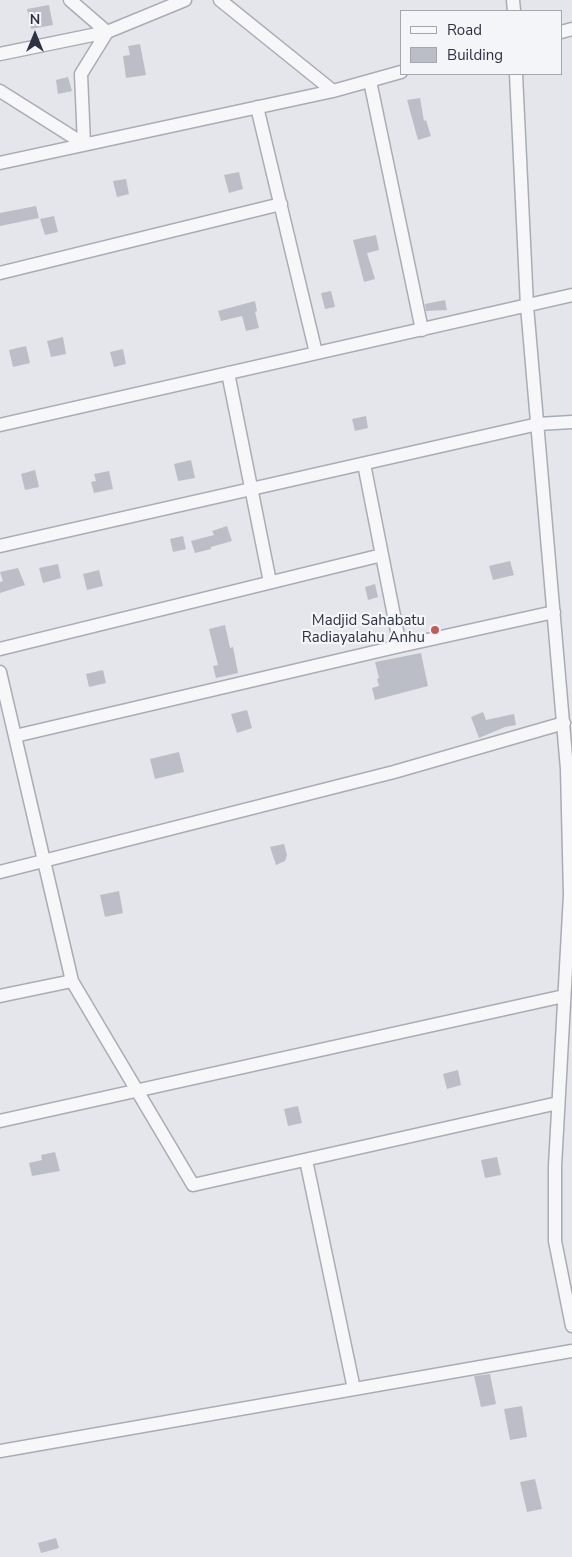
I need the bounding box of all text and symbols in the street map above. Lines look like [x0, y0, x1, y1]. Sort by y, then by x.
north arrow [10, 10, 60, 60]
text: N [30, 10, 40, 29]
legend [400, 10, 562, 75]
text: Road [447, 20, 482, 40]
text: Building [447, 45, 503, 65]
place label: Madjid Sahabatu Radiayalahu Anhu [302, 612, 425, 647]
marker: Madjid Sahabatu Radiayalahu Anhu [429, 624, 441, 636]

